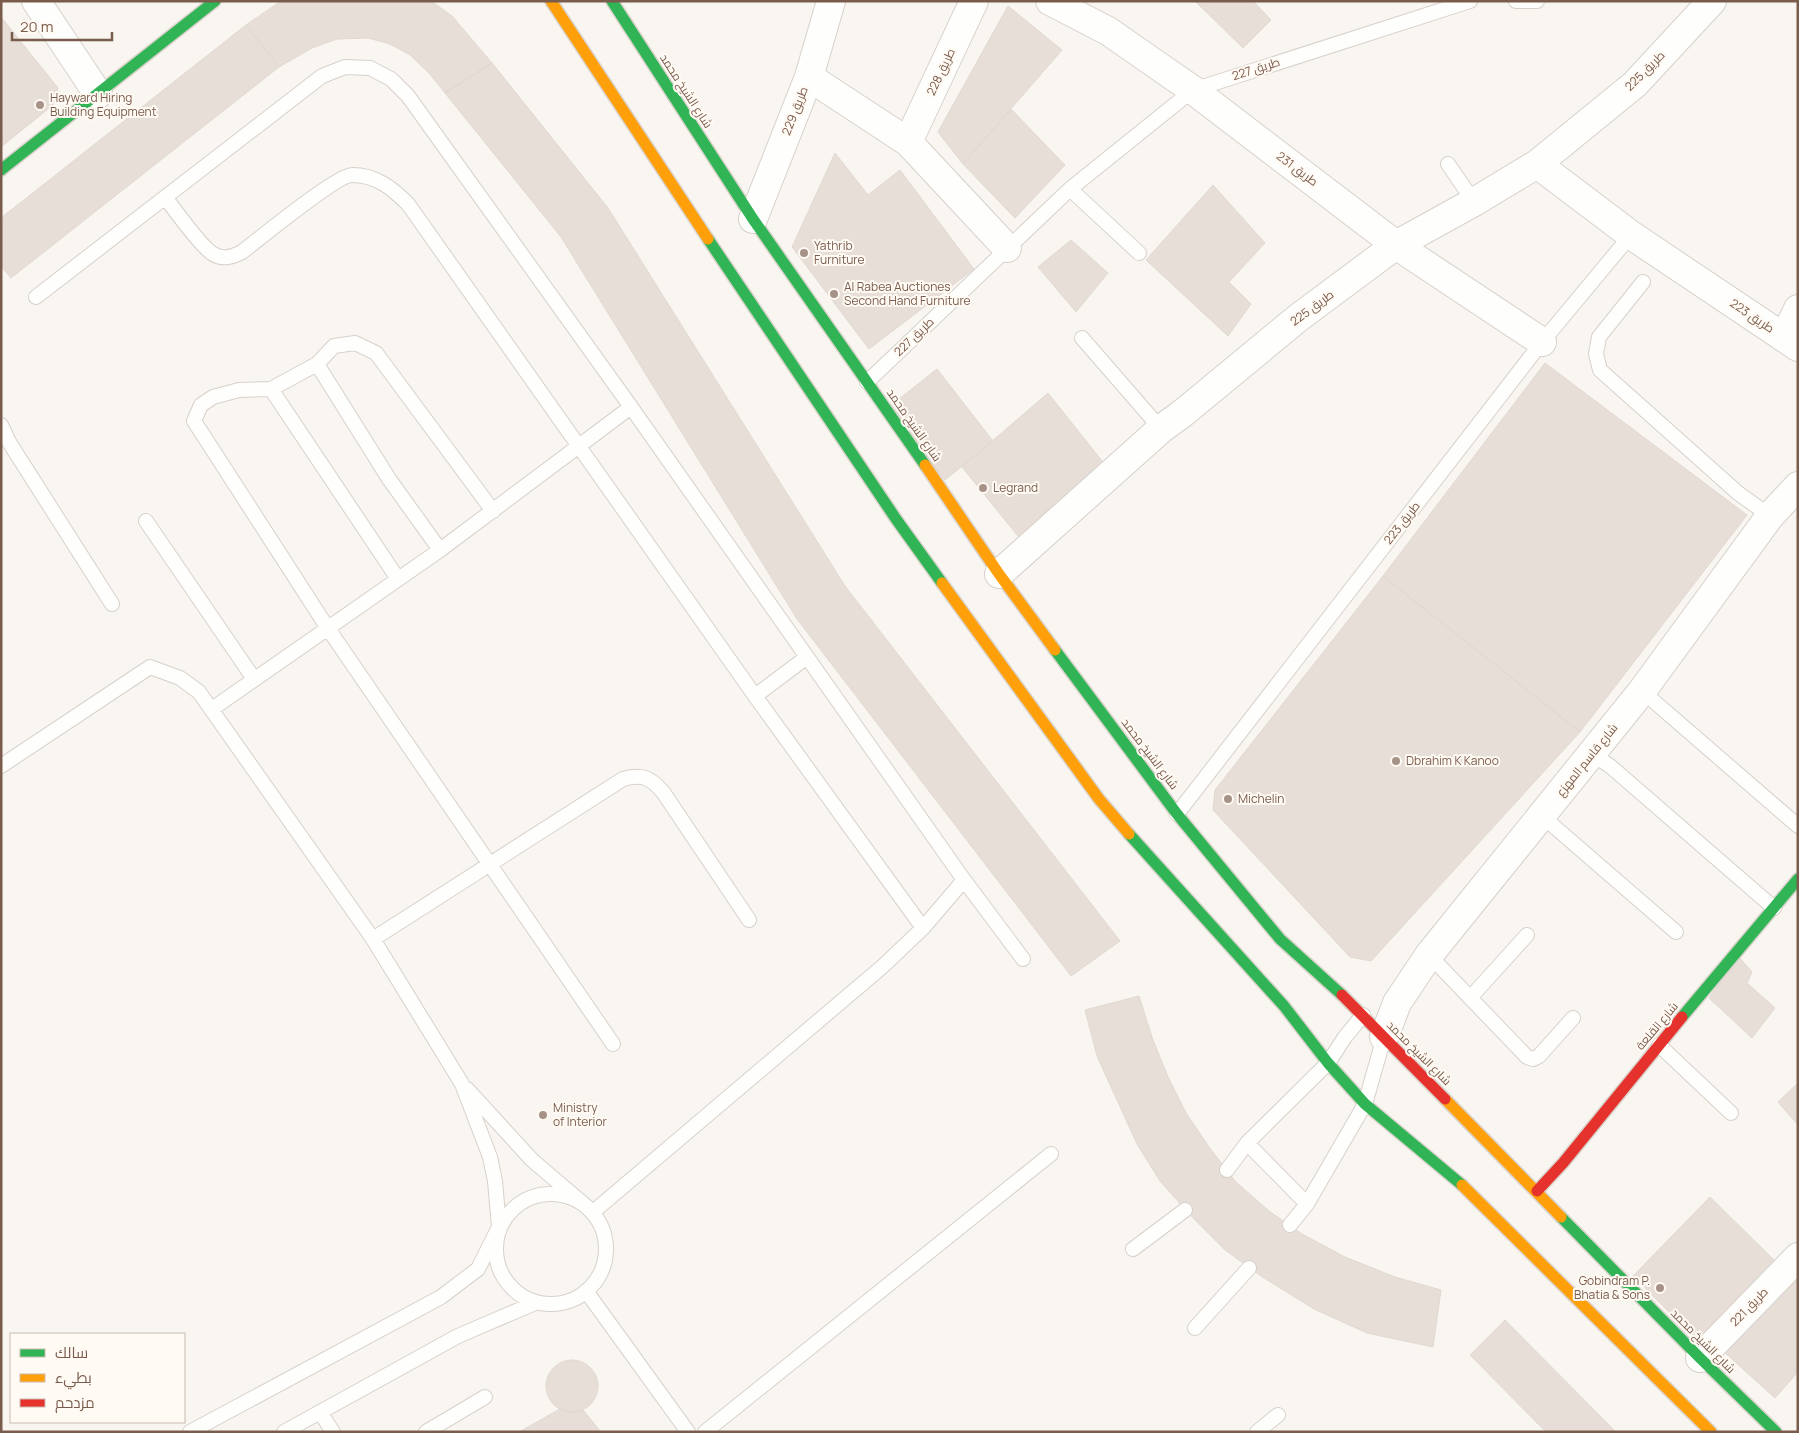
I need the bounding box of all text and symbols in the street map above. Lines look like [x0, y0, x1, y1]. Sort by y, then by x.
scale bar [12, 10, 112, 42]
text: 20 m [20, 16, 53, 37]
street label: طريق 228 [922, 45, 959, 98]
street label: طريق 225 [1621, 47, 1669, 94]
street label: شارع الشيخ محمد [656, 50, 717, 131]
street label: طريق 227 [1230, 53, 1282, 84]
street label: طريق 229 [777, 84, 812, 138]
place label: Hayward Hiring Building Equipment [50, 89, 157, 120]
marker: Hayward Hiring Building Equipment [34, 99, 46, 111]
street label: طريق 231 [1273, 147, 1322, 190]
place label: Yathrib Furniture [814, 237, 865, 268]
marker: Yathrib Furniture [798, 247, 810, 259]
place label: Al Rabea Auctiones Second Hand Furniture [844, 278, 971, 309]
street label: طريق 225 [1286, 286, 1337, 330]
marker: Al Rabea Auctiones Second Hand Furniture [828, 288, 840, 300]
street label: طريق 223 [1727, 295, 1778, 337]
street label: طريق 227 [890, 313, 937, 360]
street label: شارع الشيخ محمد [883, 385, 946, 465]
place label: Legrand [993, 479, 1038, 496]
marker: Legrand [977, 482, 989, 494]
street label: طريق 223 [1379, 498, 1424, 548]
street label: شارع الشيخ محمد [1118, 714, 1183, 793]
street label: شارع قاسم المهزع [1552, 720, 1621, 800]
place label: Dbrahim K Kanoo [1406, 752, 1499, 769]
marker: Dbrahim K Kanoo [1390, 755, 1402, 767]
place label: Michelin [1238, 790, 1284, 807]
marker: Michelin [1222, 793, 1234, 805]
street label: شارع القلعة [1631, 998, 1682, 1053]
street label: شارع الشيخ محمد [1383, 1016, 1456, 1089]
place label: Ministry of Interior [553, 1099, 607, 1130]
marker: Ministry of Interior [537, 1109, 549, 1121]
place label: Gobindram P. Bhatia & Sons [1574, 1272, 1650, 1303]
marker: Gobindram P. Bhatia & Sons [1654, 1282, 1666, 1294]
street label: طريق 221 [1726, 1283, 1772, 1330]
street label: شارع الشيخ محمد [1667, 1304, 1740, 1377]
legend [10, 1333, 185, 1423]
text: سالك [55, 1342, 88, 1363]
text: بطيء [55, 1367, 92, 1390]
text: مزدحم [55, 1392, 95, 1413]

